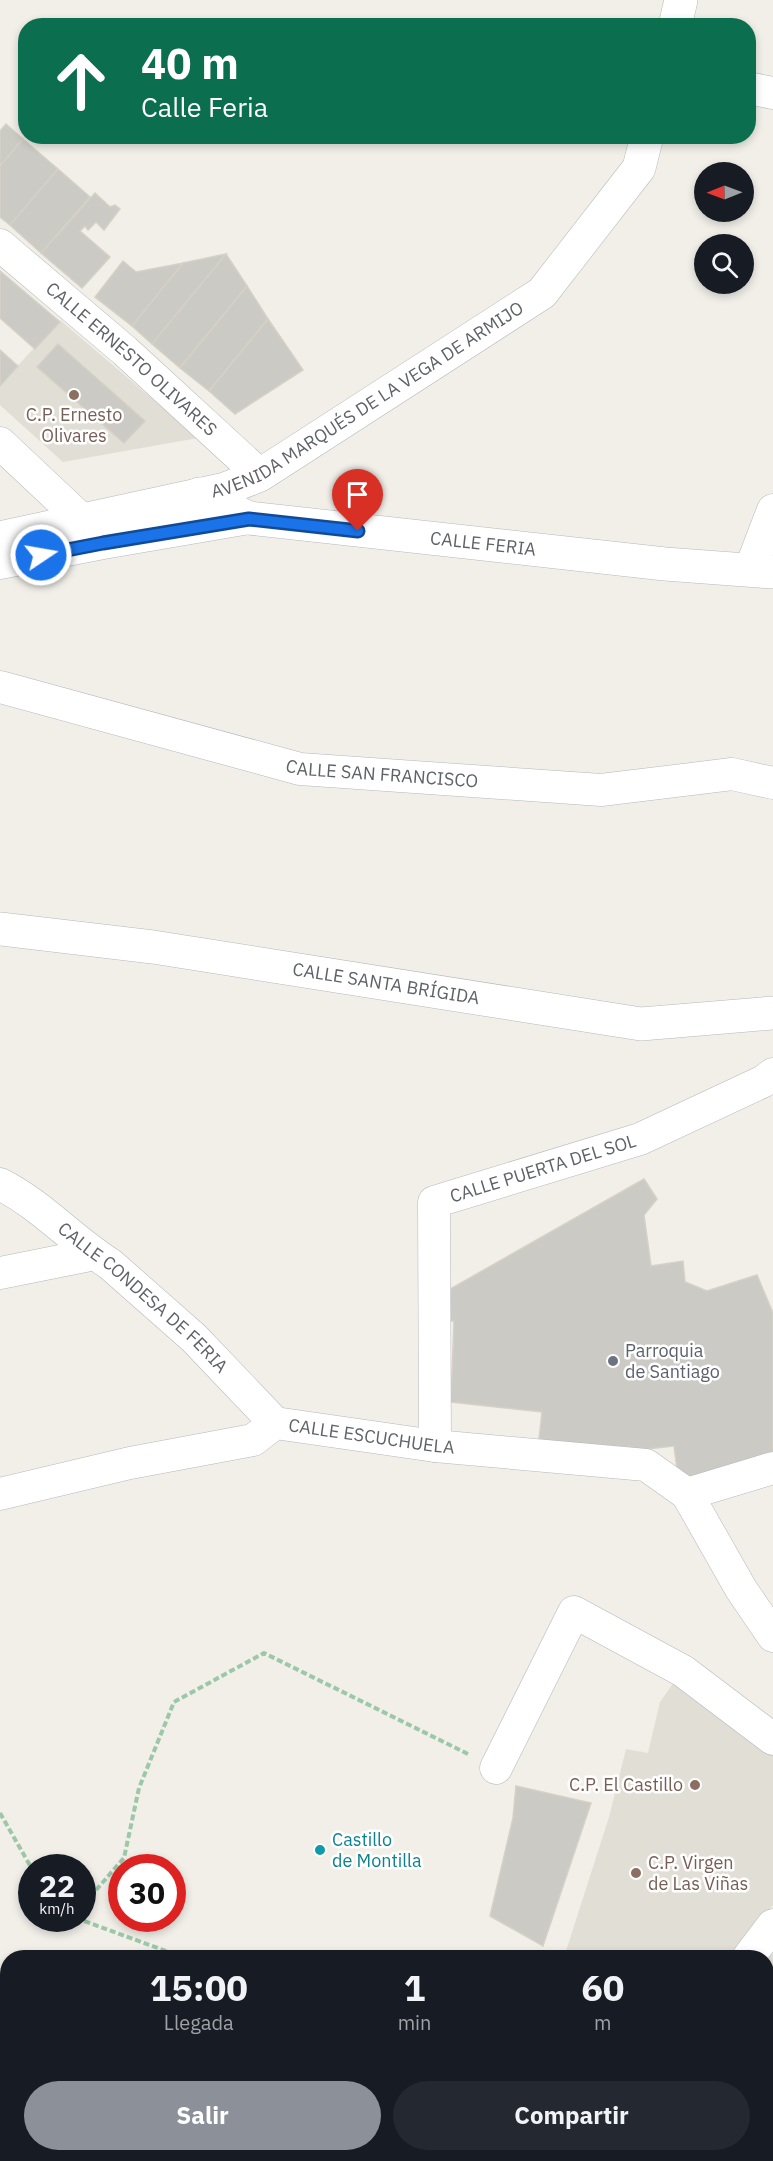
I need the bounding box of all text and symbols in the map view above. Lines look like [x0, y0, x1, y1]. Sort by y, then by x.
text: 40 m [141, 36, 239, 91]
icon: ahead [42, 42, 120, 120]
text: Calle Feria [141, 89, 268, 124]
north arrow [694, 162, 754, 222]
map controls [694, 162, 754, 294]
button: search [694, 234, 754, 294]
street label: CALLE ERNESTO OLIVARES [41, 277, 222, 441]
street label: AVENIDA MARQUÉS DE LA VEGA DE ARMIJO [209, 296, 528, 503]
marker: C.P. Ernesto Olivares [67, 388, 81, 402]
place label: C.P. Ernesto Olivares [26, 403, 122, 447]
pin [332, 469, 383, 531]
icon: arrive [341, 478, 374, 511]
position arrow [9, 523, 73, 587]
street label: CALLE FERIA [429, 526, 538, 561]
street label: CALLE SAN FRANCISCO [283, 754, 479, 792]
street label: CALLE SANTA BRÍGIDA [291, 957, 482, 1009]
street label: CALLE PUERTA DEL SOL [447, 1129, 639, 1207]
street label: CALLE CONDESA DE FERIA [53, 1217, 233, 1378]
place label: Parroquia de Santiago [625, 1339, 720, 1383]
marker: Parroquia de Santiago [606, 1354, 620, 1368]
street label: CALLE ESCUCHUELA [287, 1413, 456, 1459]
place label: C.P. El Castillo [569, 1773, 683, 1796]
marker: C.P. El Castillo [688, 1778, 702, 1792]
place label: Castillo de Montilla [332, 1828, 422, 1872]
marker: Castillo de Montilla [313, 1843, 327, 1857]
place label: C.P. Virgen de Las Viñas [648, 1851, 748, 1895]
speed limit sign: 30 [108, 1854, 186, 1932]
text: 22 [39, 1866, 75, 1905]
marker: C.P. Virgen de Las Viñas [629, 1866, 643, 1880]
text: km/h [39, 1899, 75, 1918]
text: 15:00 [150, 1964, 248, 2011]
text: 1 [404, 1964, 425, 2011]
text: 60 [581, 1964, 624, 2011]
text: Llegada [164, 2009, 234, 2036]
text: min [398, 2009, 431, 2036]
text: m [594, 2009, 611, 2036]
button: Salir [24, 2081, 381, 2150]
button: Compartir [393, 2081, 750, 2150]

